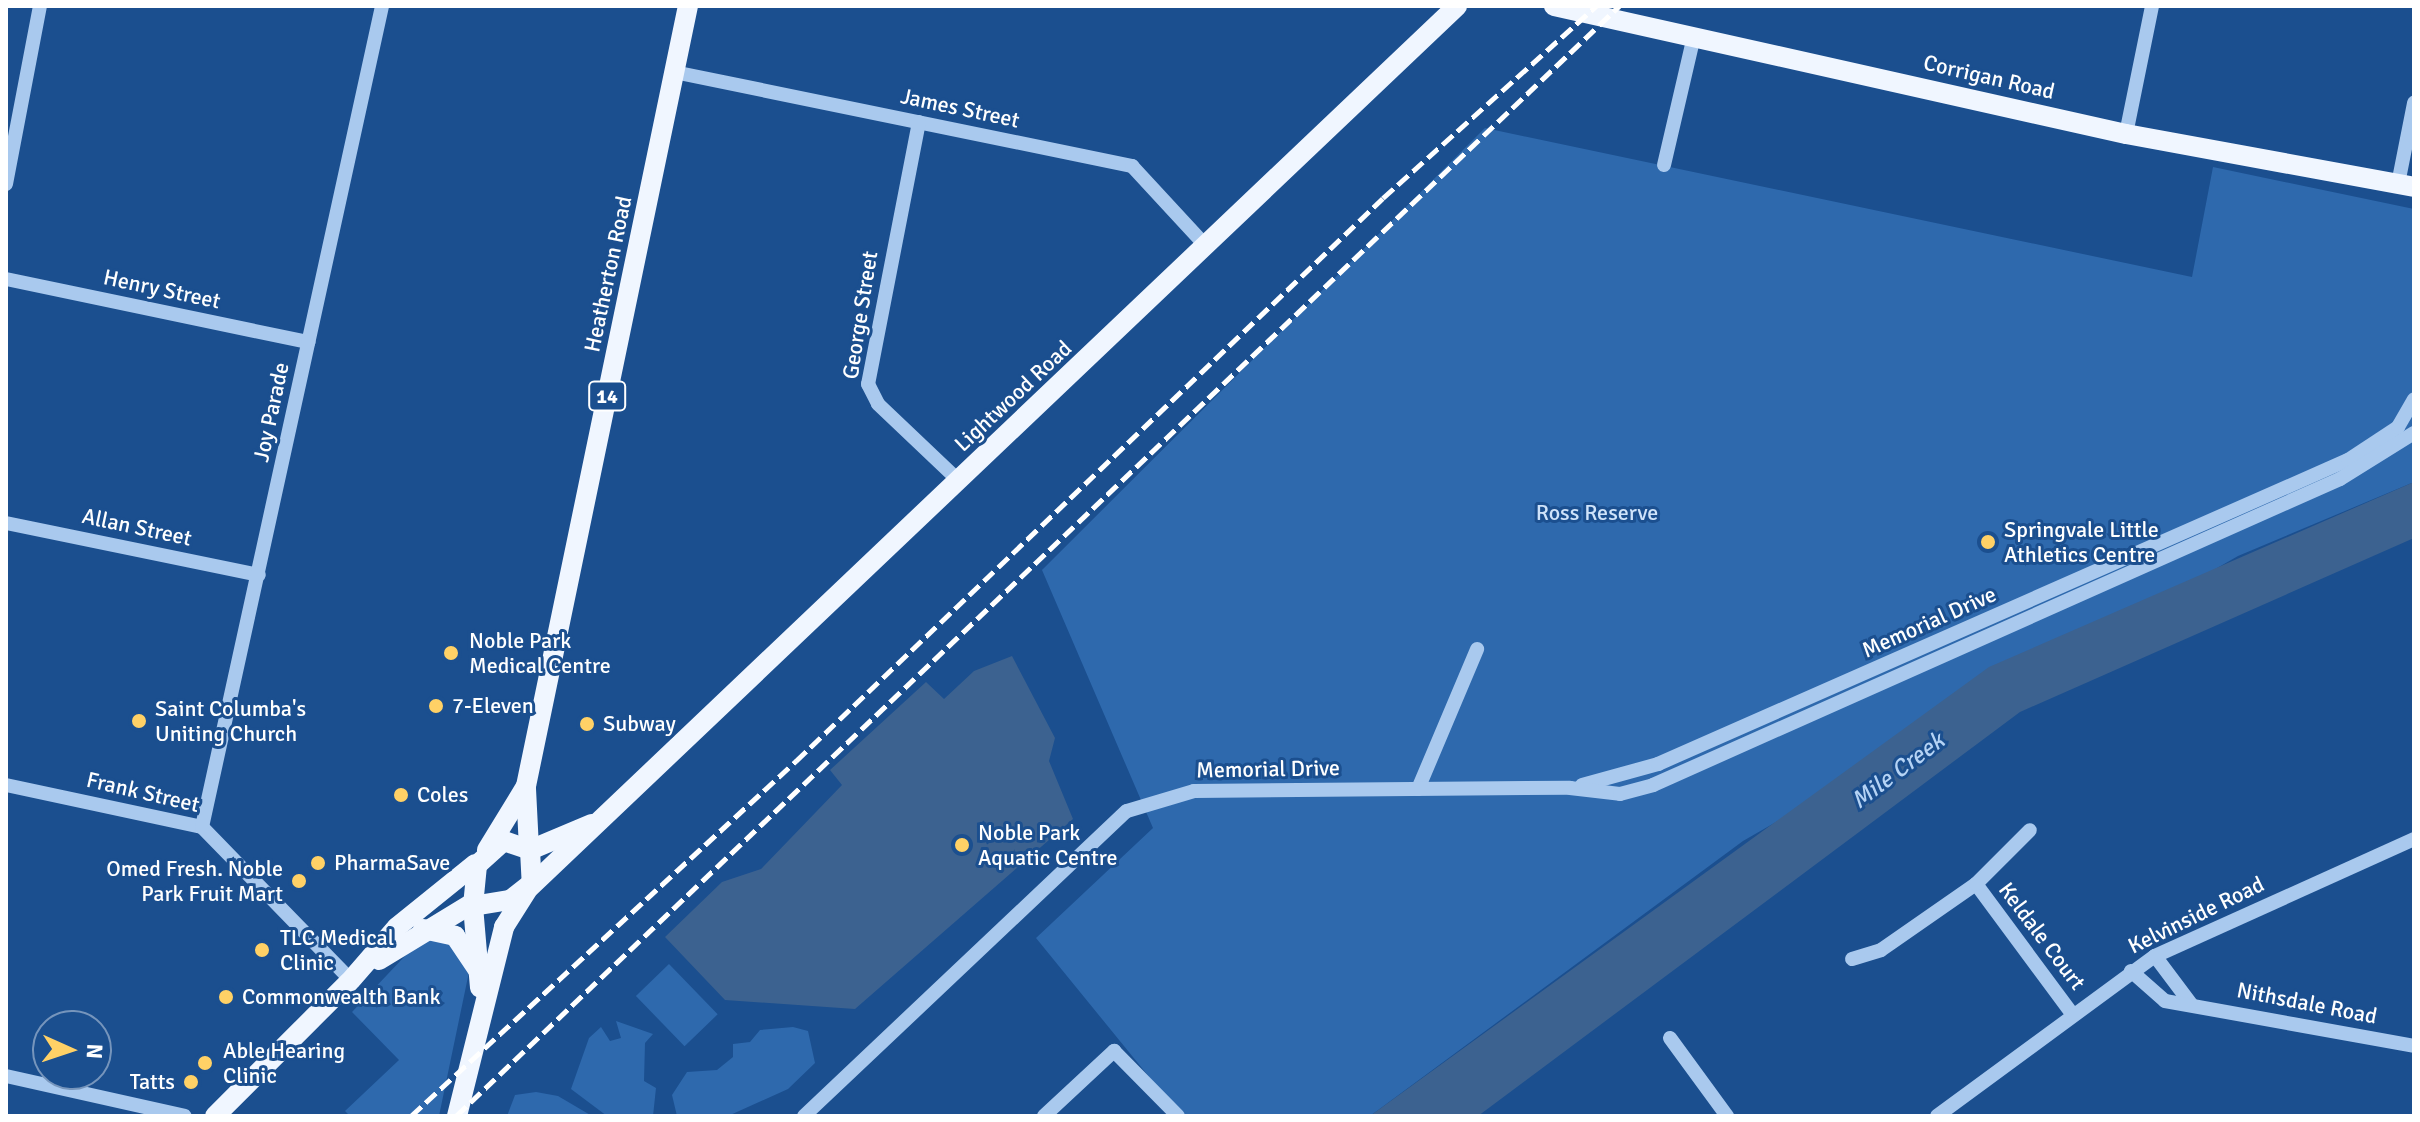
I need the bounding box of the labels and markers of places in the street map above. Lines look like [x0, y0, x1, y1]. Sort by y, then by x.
place label: Springvale Little Athletics Centre [2004, 516, 2159, 568]
marker: Springvale Little Athletics Centre [1979, 533, 1997, 551]
place label: Noble Park Medical Centre [469, 627, 611, 678]
marker: Noble Park Medical Centre [440, 642, 462, 664]
place label: 7-Eleven [452, 693, 534, 719]
place label: Saint Columba's Uniting Church [155, 695, 306, 746]
marker: 7-Eleven [427, 697, 445, 715]
place label: Subway [603, 711, 676, 737]
marker: Saint Columba's Uniting Church [130, 712, 148, 730]
marker: Subway [578, 715, 596, 733]
place label: Coles [417, 782, 468, 808]
marker: Coles [392, 786, 410, 804]
place label: Noble Park Aquatic Centre [978, 819, 1117, 870]
marker: Noble Park Aquatic Centre [953, 836, 971, 854]
place label: PharmaSave [334, 850, 450, 876]
marker: PharmaSave [309, 854, 327, 872]
place label: Omed Fresh. Noble Park Fruit Mart [106, 855, 283, 906]
marker: Omed Fresh. Noble Park Fruit Mart [290, 872, 308, 890]
place label: TLC Medical Clinic [280, 924, 394, 976]
marker: TLC Medical Clinic [251, 939, 273, 961]
place label: Commonwealth Bank [242, 984, 441, 1010]
marker: Commonwealth Bank [217, 988, 235, 1006]
place label: Able Hearing Clinic [223, 1037, 345, 1088]
marker: Able Hearing Clinic [194, 1052, 216, 1074]
place label: Tatts [130, 1069, 175, 1095]
marker: Tatts [182, 1073, 200, 1091]

